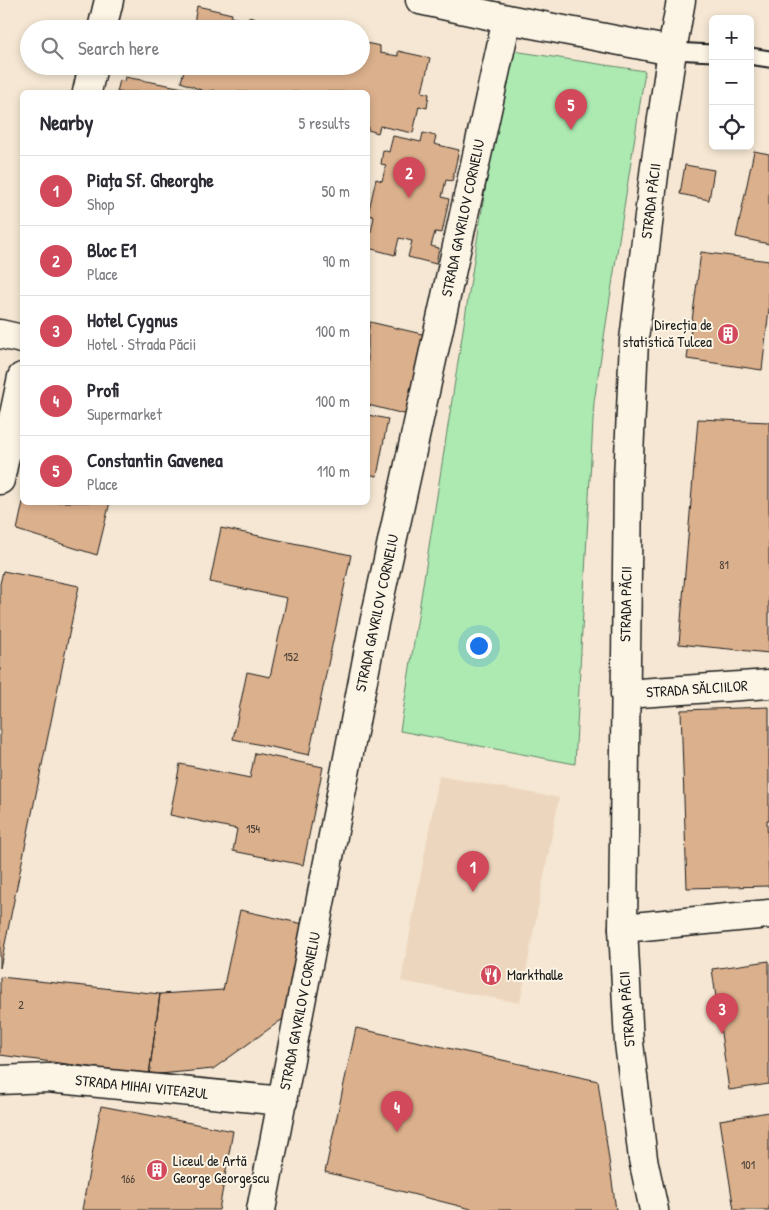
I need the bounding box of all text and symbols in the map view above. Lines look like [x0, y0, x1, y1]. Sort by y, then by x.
map controls [709, 15, 754, 150]
button: + [709, 15, 754, 60]
search box [20, 20, 370, 75]
icon: search [38, 34, 66, 62]
text: Search here [78, 35, 159, 61]
button: − [709, 60, 754, 105]
pin: 5 [555, 89, 587, 130]
button: locate [709, 105, 754, 150]
text: Nearby [40, 108, 93, 137]
text: 5 results [299, 112, 350, 134]
street label: STRADA GAVRILOV CORNELIU [436, 137, 489, 299]
pin: 2 [393, 157, 425, 198]
street label: STRADA PĂCII [635, 162, 666, 240]
text: Piața Sf. Gheorghe [87, 167, 214, 193]
text: 1 [53, 180, 59, 202]
text: 50 m [322, 180, 350, 202]
text: Shop [87, 193, 114, 215]
text: Bloc E1 [87, 237, 136, 263]
text: 2 [52, 250, 60, 272]
text: 90 m [322, 250, 350, 272]
text: Place [87, 263, 118, 285]
text: Hotel Cygnus [87, 307, 177, 333]
place label: Direcția de statistică Tulcea [623, 314, 712, 352]
text: 3 [52, 320, 60, 342]
text: 100 m [315, 320, 350, 342]
building icon: Direcția de statistică Tulcea [716, 322, 740, 346]
text: Hotel · Strada Păcii [87, 333, 196, 355]
text: Profi [87, 377, 119, 403]
text: 4 [53, 390, 59, 412]
text: 100 m [315, 390, 350, 412]
text: Supermarket [87, 403, 162, 425]
text: Constantin Gavenea [87, 447, 223, 473]
text: 5 [53, 460, 59, 482]
text: 110 m [317, 460, 350, 482]
text: Place [87, 473, 118, 495]
street label: STRADA GAVRILOV CORNELIU [350, 532, 403, 694]
house number: 81 [719, 556, 729, 573]
street label: STRADA PĂCII [614, 566, 637, 642]
your location [466, 633, 492, 659]
house number: 152 [283, 648, 299, 665]
street label: STRADA SĂLCIILOR [645, 674, 749, 703]
house number: 154 [246, 820, 260, 837]
pin: 1 [457, 851, 489, 892]
street label: STRADA GAVRILOV CORNELIU [274, 930, 325, 1092]
restaurant icon: Markthalle [479, 963, 503, 987]
place label: Markthalle [507, 964, 564, 985]
street label: STRADA PĂCII [613, 971, 640, 1048]
pin: 3 [706, 993, 738, 1034]
house number: 2 [18, 996, 24, 1013]
street label: STRADA MIHAI VITEAZUL [74, 1069, 210, 1104]
pin: 4 [381, 1091, 413, 1132]
place label: Liceul de Artă George Georgescu [173, 1150, 269, 1188]
house number: 101 [741, 1156, 755, 1173]
building icon: Liceul de Artă George Georgescu [145, 1158, 169, 1182]
house number: 166 [121, 1170, 135, 1187]

